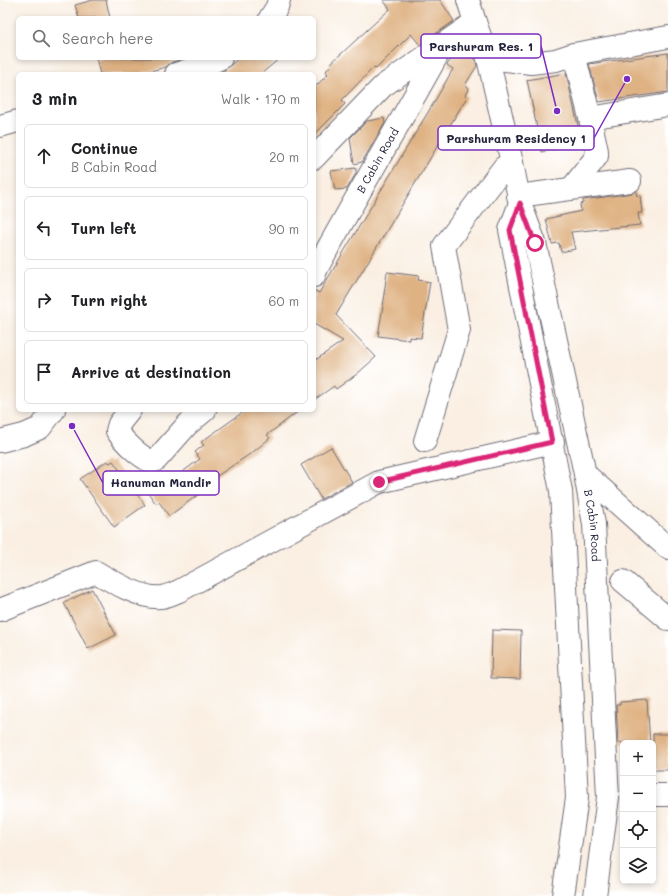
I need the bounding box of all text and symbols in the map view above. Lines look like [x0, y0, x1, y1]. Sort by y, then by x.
search box [16, 16, 316, 60]
icon: search [30, 27, 52, 49]
text: Search here [62, 28, 153, 48]
callout: Parshuram Res. 1 [421, 34, 541, 58]
text: Parshuram Res. 1 [429, 38, 533, 54]
text: 3 min [32, 87, 77, 109]
text: Walk · 170 m [221, 90, 300, 107]
street label: B Cabin Road [353, 125, 402, 195]
callout: Parshuram Residency 1 [438, 126, 594, 150]
text: Parshuram Residency 1 [446, 130, 586, 146]
text: Continue [71, 138, 138, 158]
icon: ahead [33, 145, 55, 167]
text: 20 m [269, 148, 299, 165]
text: B Cabin Road [71, 158, 157, 175]
icon: left [33, 217, 55, 239]
text: Turn left [71, 218, 136, 238]
text: 90 m [269, 220, 299, 237]
route start [526, 234, 544, 252]
icon: right [33, 289, 55, 311]
text: Turn right [71, 290, 148, 310]
text: 60 m [269, 292, 299, 309]
icon: arrive [33, 361, 55, 383]
text: Arrive at destination [71, 362, 231, 382]
callout: Hanuman Mandir [103, 471, 219, 495]
route end [370, 473, 388, 491]
text: Hanuman Mandir [111, 474, 211, 490]
street label: B Cabin Road [581, 488, 604, 562]
map controls [620, 740, 656, 884]
button: + [620, 740, 656, 776]
button: − [620, 776, 656, 812]
button: locate [620, 812, 656, 848]
button: layers [620, 848, 656, 884]

